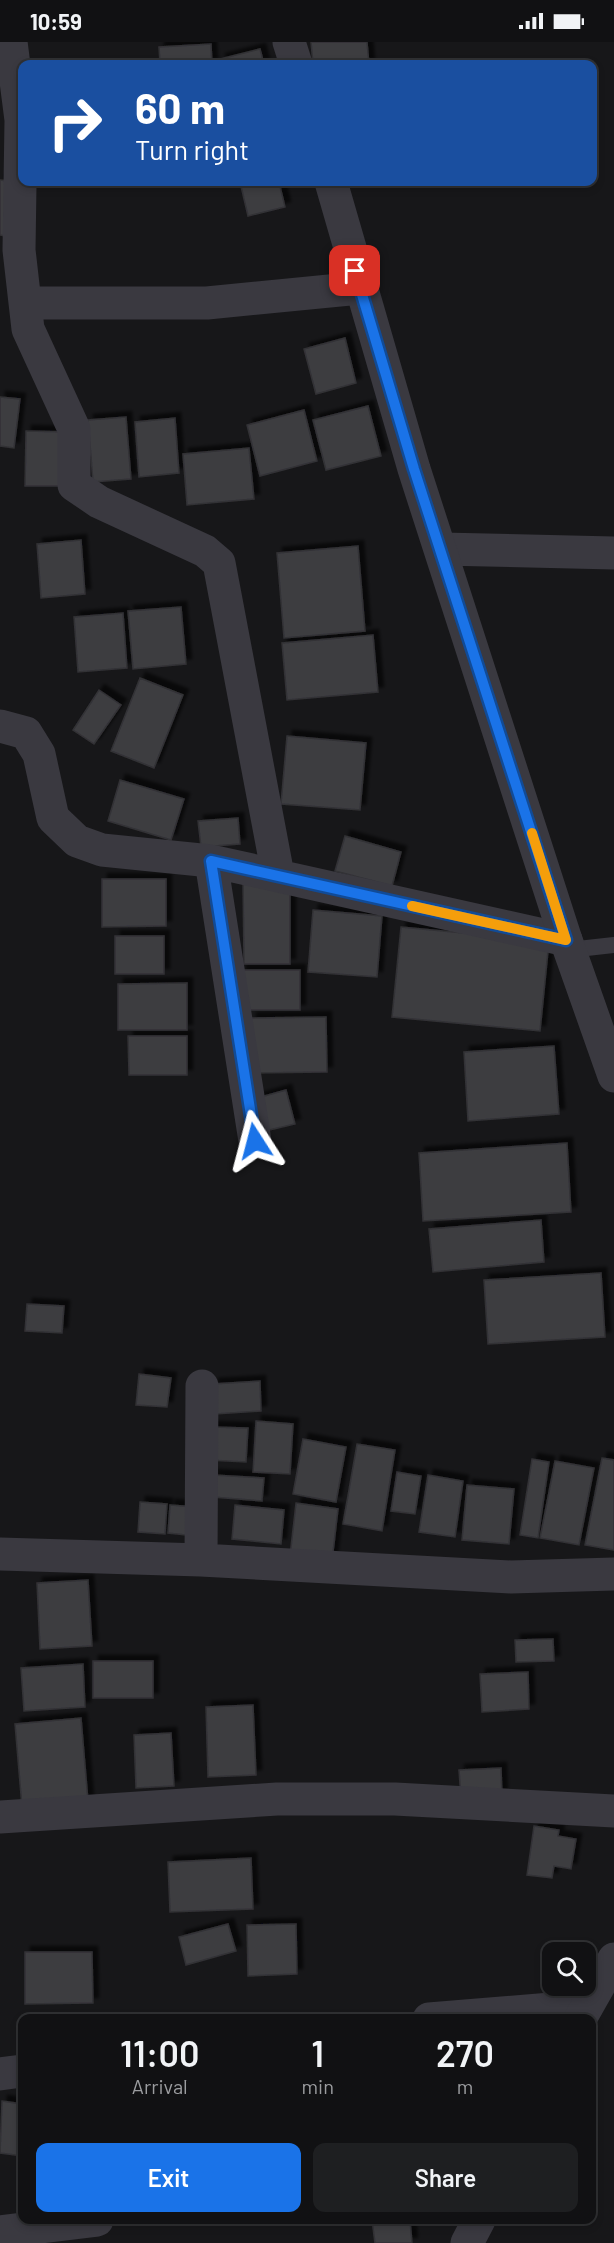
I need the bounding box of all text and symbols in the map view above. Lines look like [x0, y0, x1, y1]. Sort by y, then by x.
text: 10:59 [30, 8, 82, 34]
text: 60 m [135, 82, 225, 132]
icon: right [36, 84, 114, 162]
text: Turn right [135, 133, 249, 165]
pin [329, 245, 380, 296]
icon: arrive [338, 254, 371, 287]
position arrow [223, 1109, 287, 1173]
map controls [542, 1942, 596, 1996]
button: search [542, 1942, 596, 1996]
text: 11:00 [120, 2031, 199, 2074]
text: 1 [311, 2031, 324, 2074]
text: 270 [436, 2031, 494, 2074]
text: Arrival [132, 2074, 188, 2098]
text: min [302, 2074, 334, 2098]
text: m [457, 2074, 473, 2098]
button: Exit [36, 2143, 301, 2212]
button: Share [313, 2143, 578, 2212]

